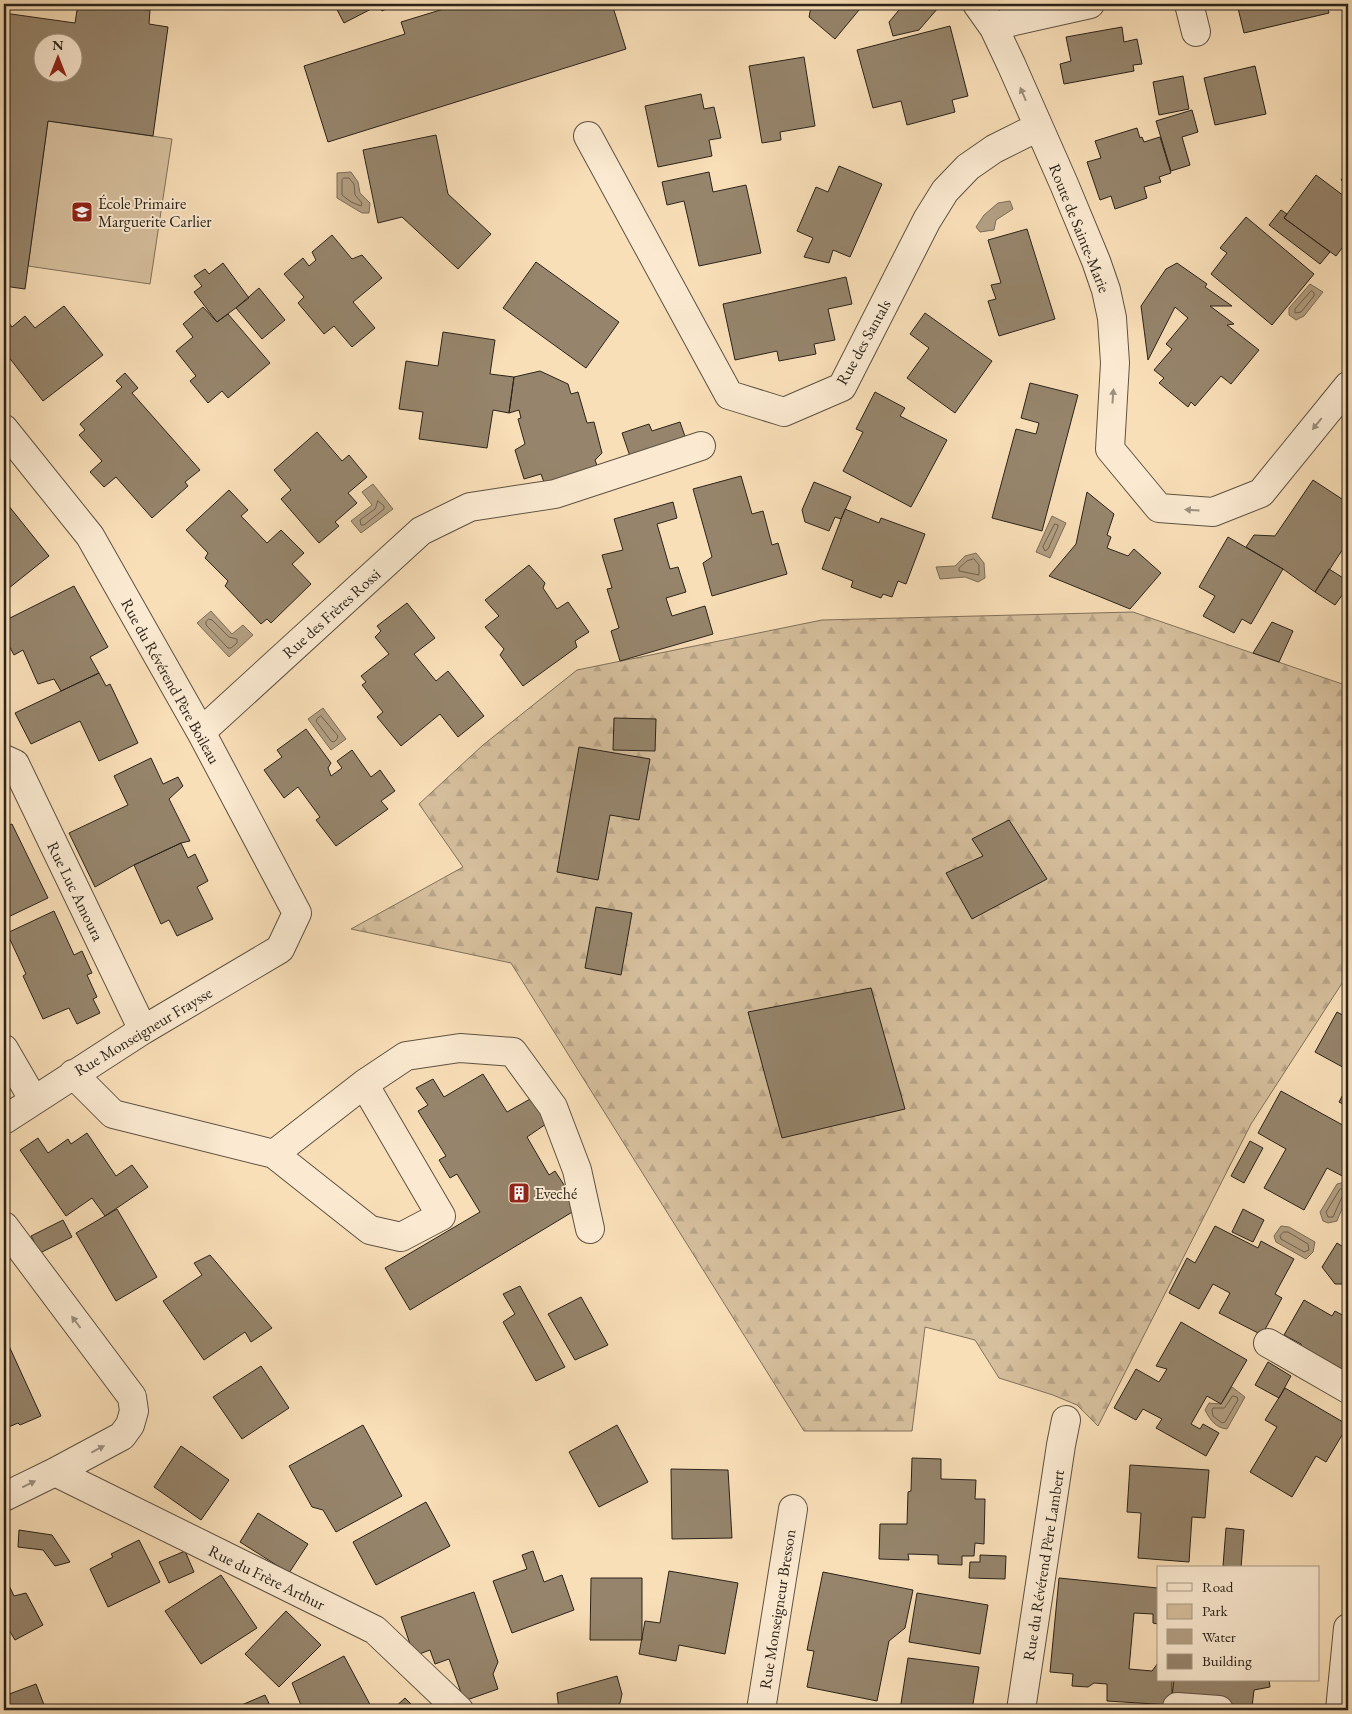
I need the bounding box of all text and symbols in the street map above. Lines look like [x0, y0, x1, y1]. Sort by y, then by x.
north arrow [32, 32, 82, 82]
text: N [52, 36, 64, 54]
one-way arrow [1019, 87, 1027, 101]
street label: Route de Sainte-Marie [1044, 160, 1115, 296]
place label: École Primaire Marguerite Carlier [98, 193, 212, 232]
school or university icon: École Primaire Marguerite Carlier [70, 200, 94, 224]
street label: Rue des Santals [831, 296, 896, 389]
one-way arrow [1110, 388, 1118, 404]
one-way arrow [1312, 417, 1323, 430]
one-way arrow [1183, 506, 1199, 514]
street label: Rue des Frères Rossi [278, 564, 385, 663]
street label: Rue du Révérend Père Boileau [116, 595, 225, 768]
street label: Rue Luc Amoura [42, 838, 109, 945]
street label: Rue Monseigneur Fraysse [71, 982, 216, 1081]
building icon: Eveché [507, 1181, 531, 1205]
place label: Eveché [535, 1183, 577, 1204]
one-way arrow [71, 1315, 81, 1329]
one-way arrow [91, 1445, 105, 1453]
street label: Rue du Révérend Père Lambert [1018, 1468, 1069, 1662]
one-way arrow [22, 1480, 37, 1489]
street label: Rue Monseigneur Bresson [754, 1527, 801, 1690]
street label: Rue du Frère Arthur [205, 1540, 329, 1615]
legend [1157, 1566, 1320, 1682]
text: Road [1202, 1577, 1234, 1596]
text: Park [1202, 1601, 1229, 1620]
text: Water [1202, 1627, 1236, 1646]
text: Building [1202, 1651, 1252, 1670]

